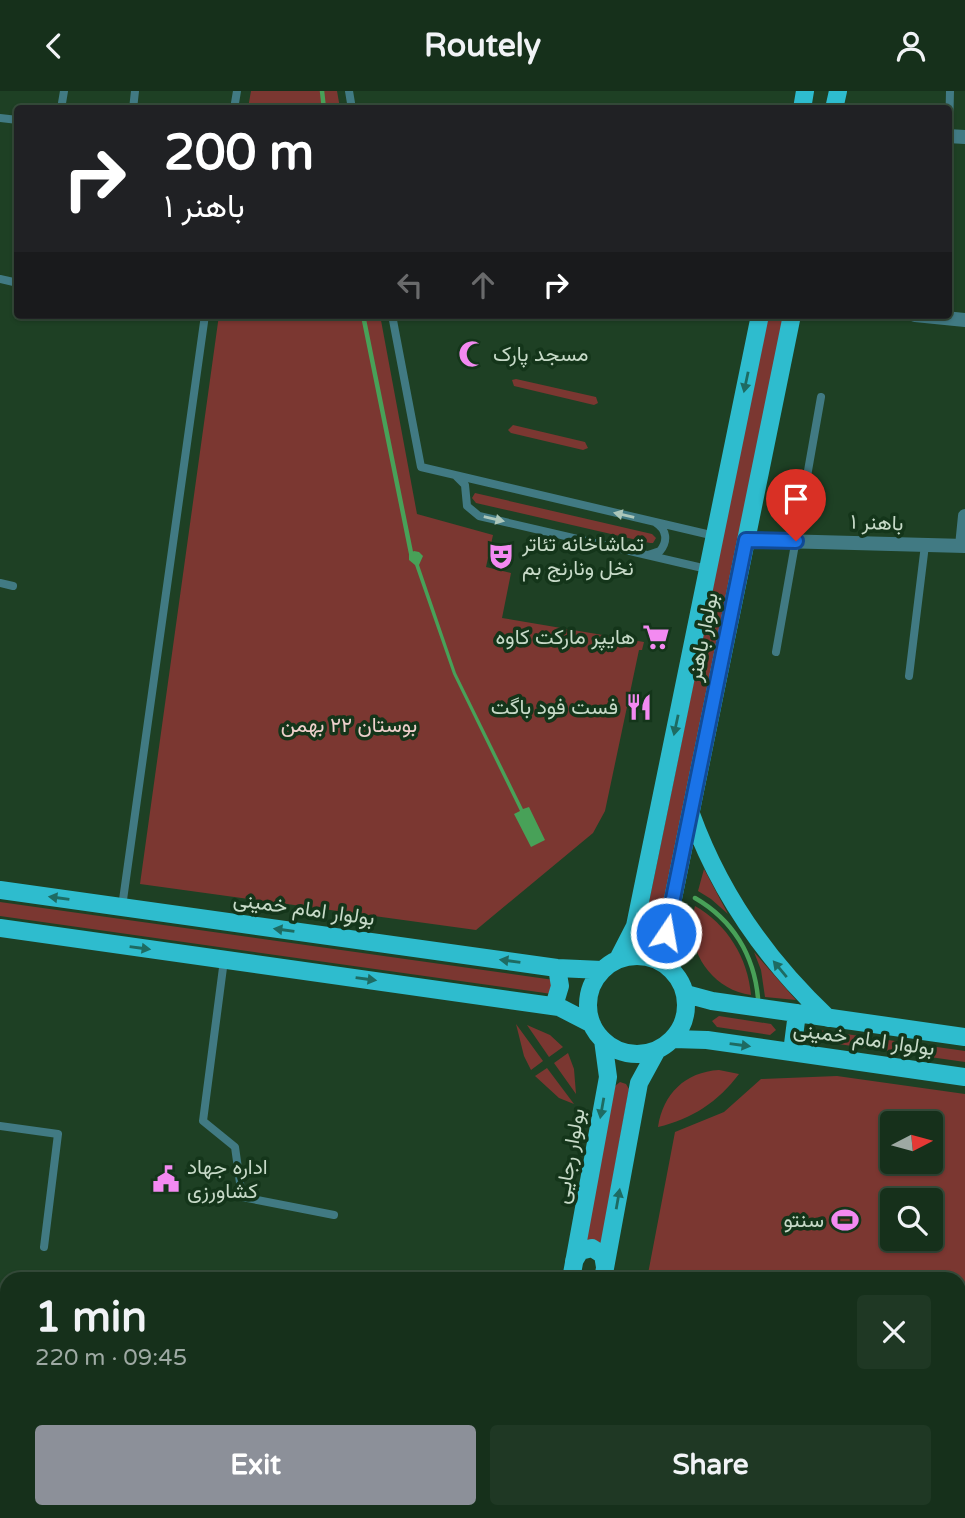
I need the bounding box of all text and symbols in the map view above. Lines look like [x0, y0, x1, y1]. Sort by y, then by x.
icon: back [35, 27, 73, 65]
text: Routely [424, 27, 541, 65]
icon: person [892, 27, 930, 65]
text: 200 m [164, 124, 314, 183]
icon: right [49, 133, 140, 224]
text: باهنر ۱ [164, 188, 245, 226]
icon: left [391, 266, 429, 304]
icon: ahead [464, 266, 502, 304]
icon: right [537, 266, 575, 304]
mosque icon: مسجد پارک [457, 339, 487, 369]
place label: مسجد پارک [493, 342, 589, 368]
one-way arrow [740, 371, 751, 393]
pin [766, 469, 826, 541]
icon: arrive [777, 480, 815, 518]
one-way arrow [613, 509, 635, 520]
street label: باهنر ۱ [850, 510, 904, 536]
one-way arrow [483, 514, 505, 525]
place label: تماشاخانه تئاتر نخل ونارنج بم [521, 532, 644, 582]
theatre icon: تماشاخانه تئاتر نخل ونارنج بم [486, 541, 516, 571]
street label: بولوار باهنر [682, 590, 724, 685]
supermarket icon: هایپر مارکت کاوه [641, 622, 671, 652]
place label: هایپر مارکت کاوه [496, 625, 635, 651]
restaurant icon: فست فود باگت [624, 692, 654, 722]
place label: فست فود باگت [491, 695, 618, 720]
park label: بوستان ۲۲ بهمن [281, 713, 417, 738]
one-way arrow [671, 714, 682, 736]
street label: بولوار امام خمینی [232, 887, 376, 932]
one-way arrow [48, 892, 70, 903]
position arrow [629, 896, 703, 970]
one-way arrow [273, 924, 295, 935]
one-way arrow [129, 942, 151, 953]
one-way arrow [498, 956, 520, 967]
one-way arrow [772, 960, 788, 978]
one-way arrow [355, 974, 377, 985]
street label: بولوار امام خمینی [792, 1017, 936, 1062]
one-way arrow [730, 1039, 752, 1050]
one-way arrow [596, 1097, 607, 1119]
street label: بولوار رجایی [549, 1106, 591, 1206]
north arrow [880, 1111, 943, 1174]
map controls [880, 1111, 943, 1251]
place label: اداره جهاد کشاورزی [187, 1155, 268, 1204]
public building icon: اداره جهاد کشاورزی [151, 1164, 181, 1194]
one-way arrow [612, 1188, 623, 1210]
button: search [880, 1188, 943, 1251]
sports icon: سنتو [830, 1205, 860, 1235]
place label: سنتو [783, 1208, 824, 1233]
text: 1 min [35, 1292, 147, 1343]
button: close [857, 1295, 931, 1369]
text: 220 m · 09:45 [35, 1344, 187, 1372]
button: Exit [35, 1425, 476, 1505]
button: Share [490, 1425, 931, 1505]

